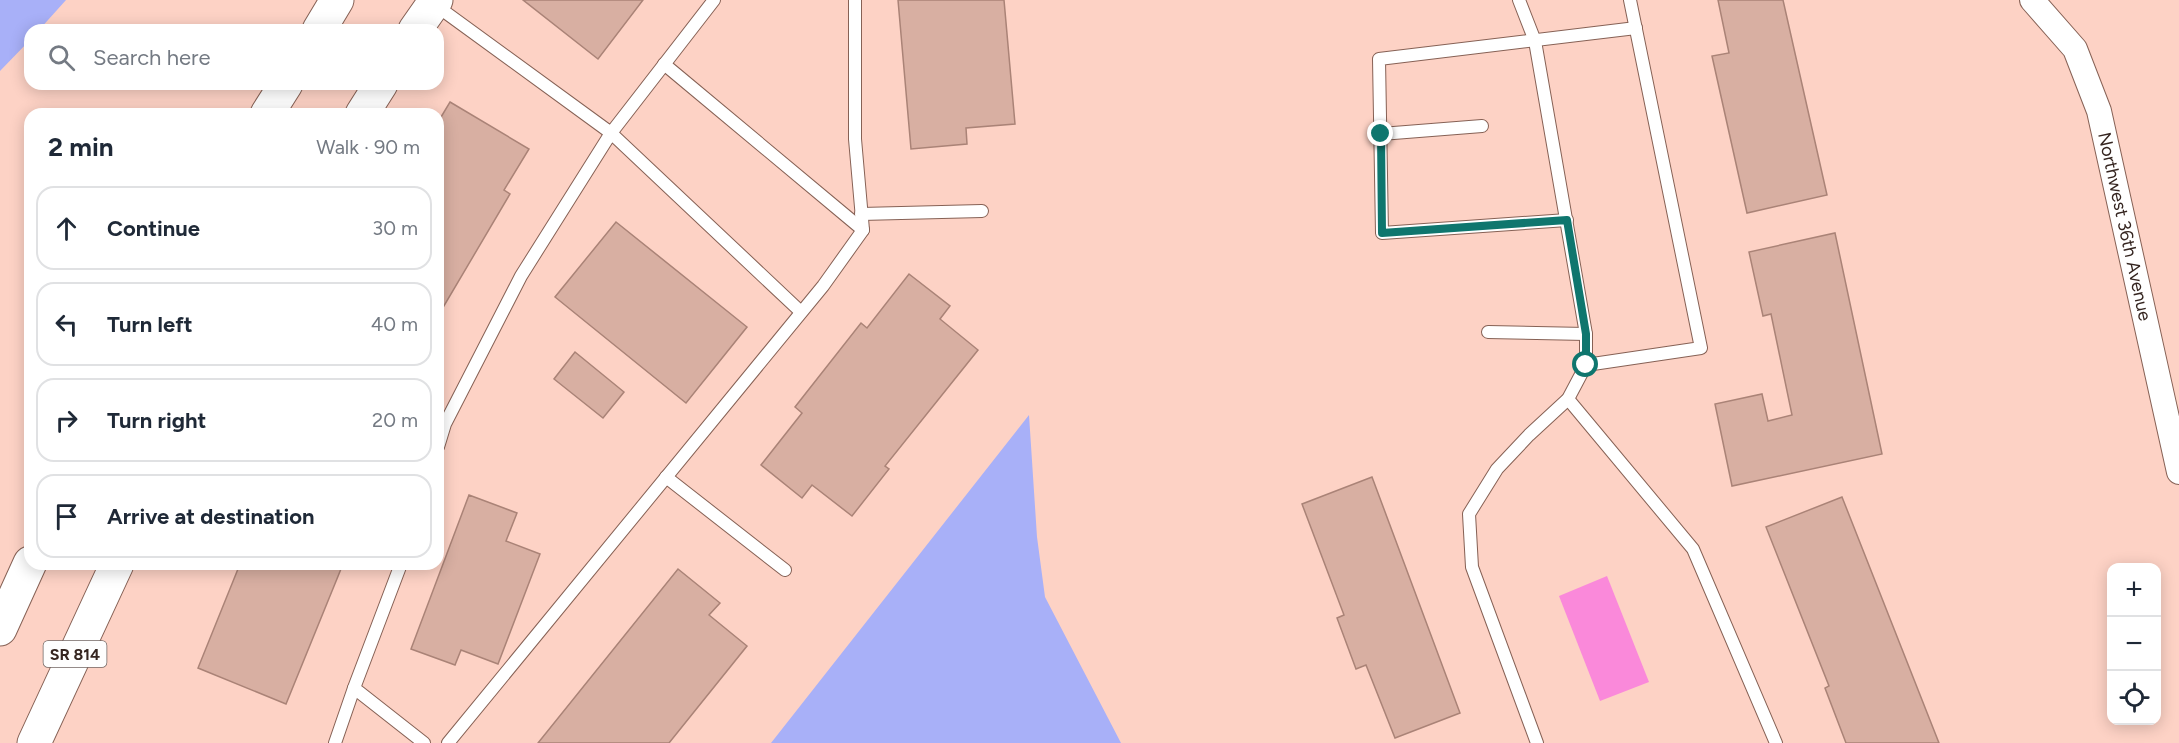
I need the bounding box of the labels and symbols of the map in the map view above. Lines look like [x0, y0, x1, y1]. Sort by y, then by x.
route end [1367, 120, 1393, 146]
street label: Northwest 36th Avenue [2093, 130, 2156, 323]
route start [1572, 351, 1598, 377]
road number: SR 814 [44, 641, 106, 667]

